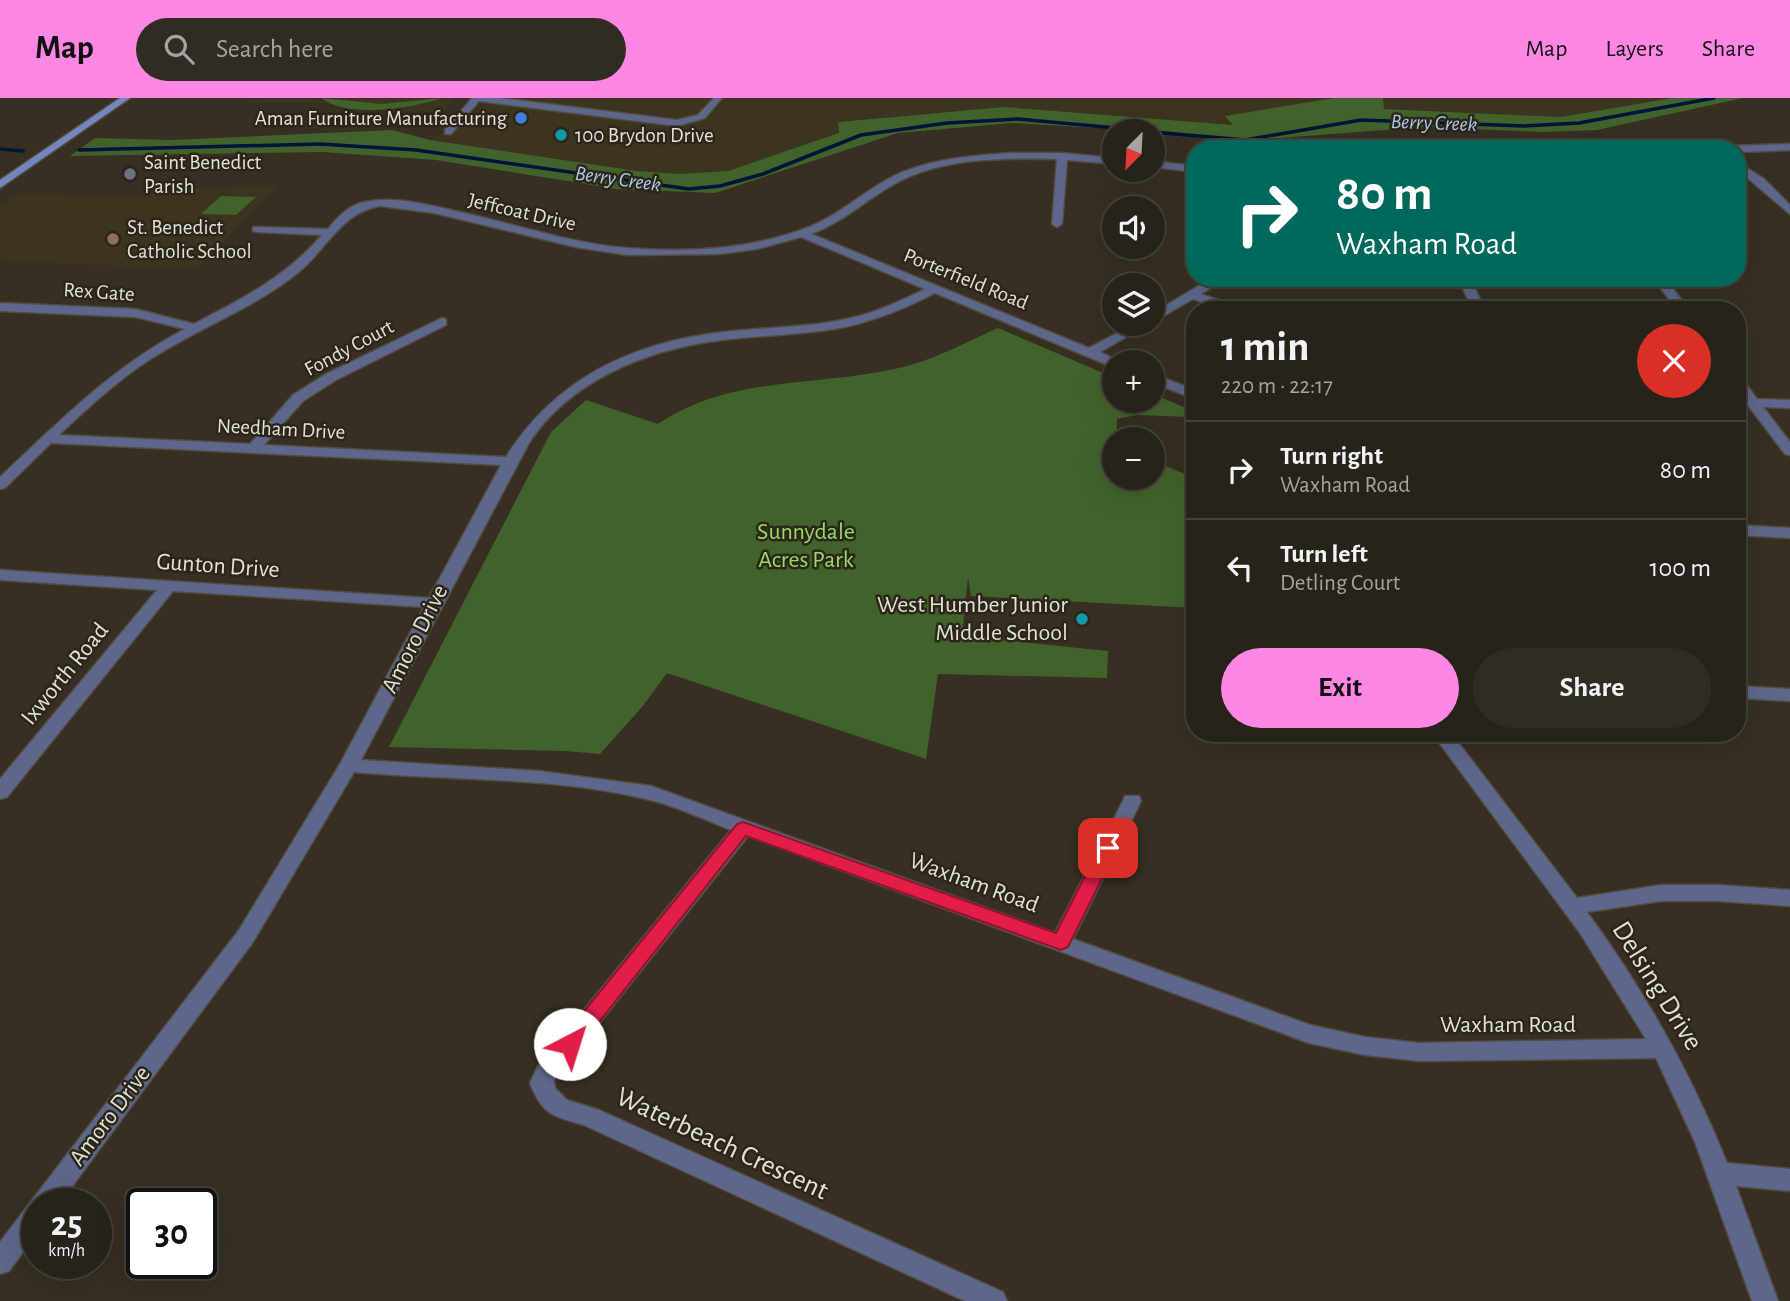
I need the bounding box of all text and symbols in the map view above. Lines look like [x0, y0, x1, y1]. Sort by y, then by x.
search box [136, 18, 626, 81]
icon: search [160, 30, 198, 68]
text: Map [35, 32, 94, 65]
text: Search here [216, 36, 334, 62]
text: Map [1525, 37, 1567, 61]
text: Layers [1605, 37, 1664, 61]
text: Share [1702, 37, 1755, 61]
place label: Aman Furniture Manufacturing [255, 108, 508, 129]
marker: Aman Furniture Manufacturing [513, 110, 529, 126]
water label: Berry Creek [1390, 111, 1478, 135]
north arrow [1102, 119, 1166, 182]
map controls [1102, 119, 1165, 490]
place label: 100 Brydon Drive [575, 125, 714, 146]
marker: 100 Brydon Drive [553, 127, 569, 143]
place label: Saint Benedict Parish [144, 152, 262, 197]
water label: Berry Creek [574, 163, 663, 195]
marker: Saint Benedict Parish [122, 166, 138, 182]
icon: right [1221, 168, 1312, 259]
text: 80 m [1336, 170, 1433, 219]
street label: Jeffcoat Drive [466, 189, 578, 235]
button: sound [1102, 196, 1165, 259]
place label: St. Benedict Catholic School [127, 217, 252, 262]
text: Waxham Road [1336, 228, 1517, 260]
marker: St. Benedict Catholic School [105, 231, 121, 247]
street label: Porterfield Road [901, 244, 1031, 314]
button: layers [1102, 273, 1165, 336]
street label: Rex Gate [63, 279, 135, 305]
street label: Fondy Court [301, 316, 397, 380]
button: close [1637, 324, 1711, 398]
text: 1 min [1221, 326, 1310, 368]
button: + [1102, 350, 1165, 413]
text: 220 m · 22:17 [1221, 375, 1333, 398]
street label: Needham Drive [216, 415, 346, 443]
button: − [1102, 427, 1165, 490]
text: Turn right [1280, 443, 1383, 469]
icon: right [1221, 451, 1259, 489]
text: 80 m [1660, 457, 1711, 483]
text: Waxham Road [1280, 474, 1410, 497]
park label: Sunnydale Acres Park [757, 520, 855, 572]
text: Turn left [1280, 541, 1368, 567]
icon: left [1221, 549, 1259, 587]
street label: Gunton Drive [156, 550, 280, 582]
text: 100 m [1650, 555, 1711, 581]
text: Detling Court [1280, 572, 1400, 595]
street label: Amoro Drive [378, 581, 452, 697]
place label: West Humber Junior Middle School [877, 593, 1068, 645]
marker: West Humber Junior Middle School [1074, 611, 1090, 627]
street label: Ixworth Road [17, 618, 113, 730]
button: Exit [1221, 648, 1459, 728]
button: Share [1473, 648, 1711, 728]
pin [1078, 818, 1138, 878]
icon: arrive [1089, 829, 1127, 867]
street label: Waxham Road [906, 848, 1042, 918]
street label: Delsing Drive [1606, 917, 1708, 1055]
position arrow [533, 1007, 607, 1081]
street label: Waxham Road [1440, 1013, 1576, 1037]
street label: Amoro Drive [65, 1062, 155, 1170]
street label: Waterbeach Crescent [612, 1083, 832, 1205]
speed limit sign: 30 [126, 1188, 217, 1279]
text: 25 [51, 1207, 82, 1242]
text: km/h [48, 1242, 85, 1260]

